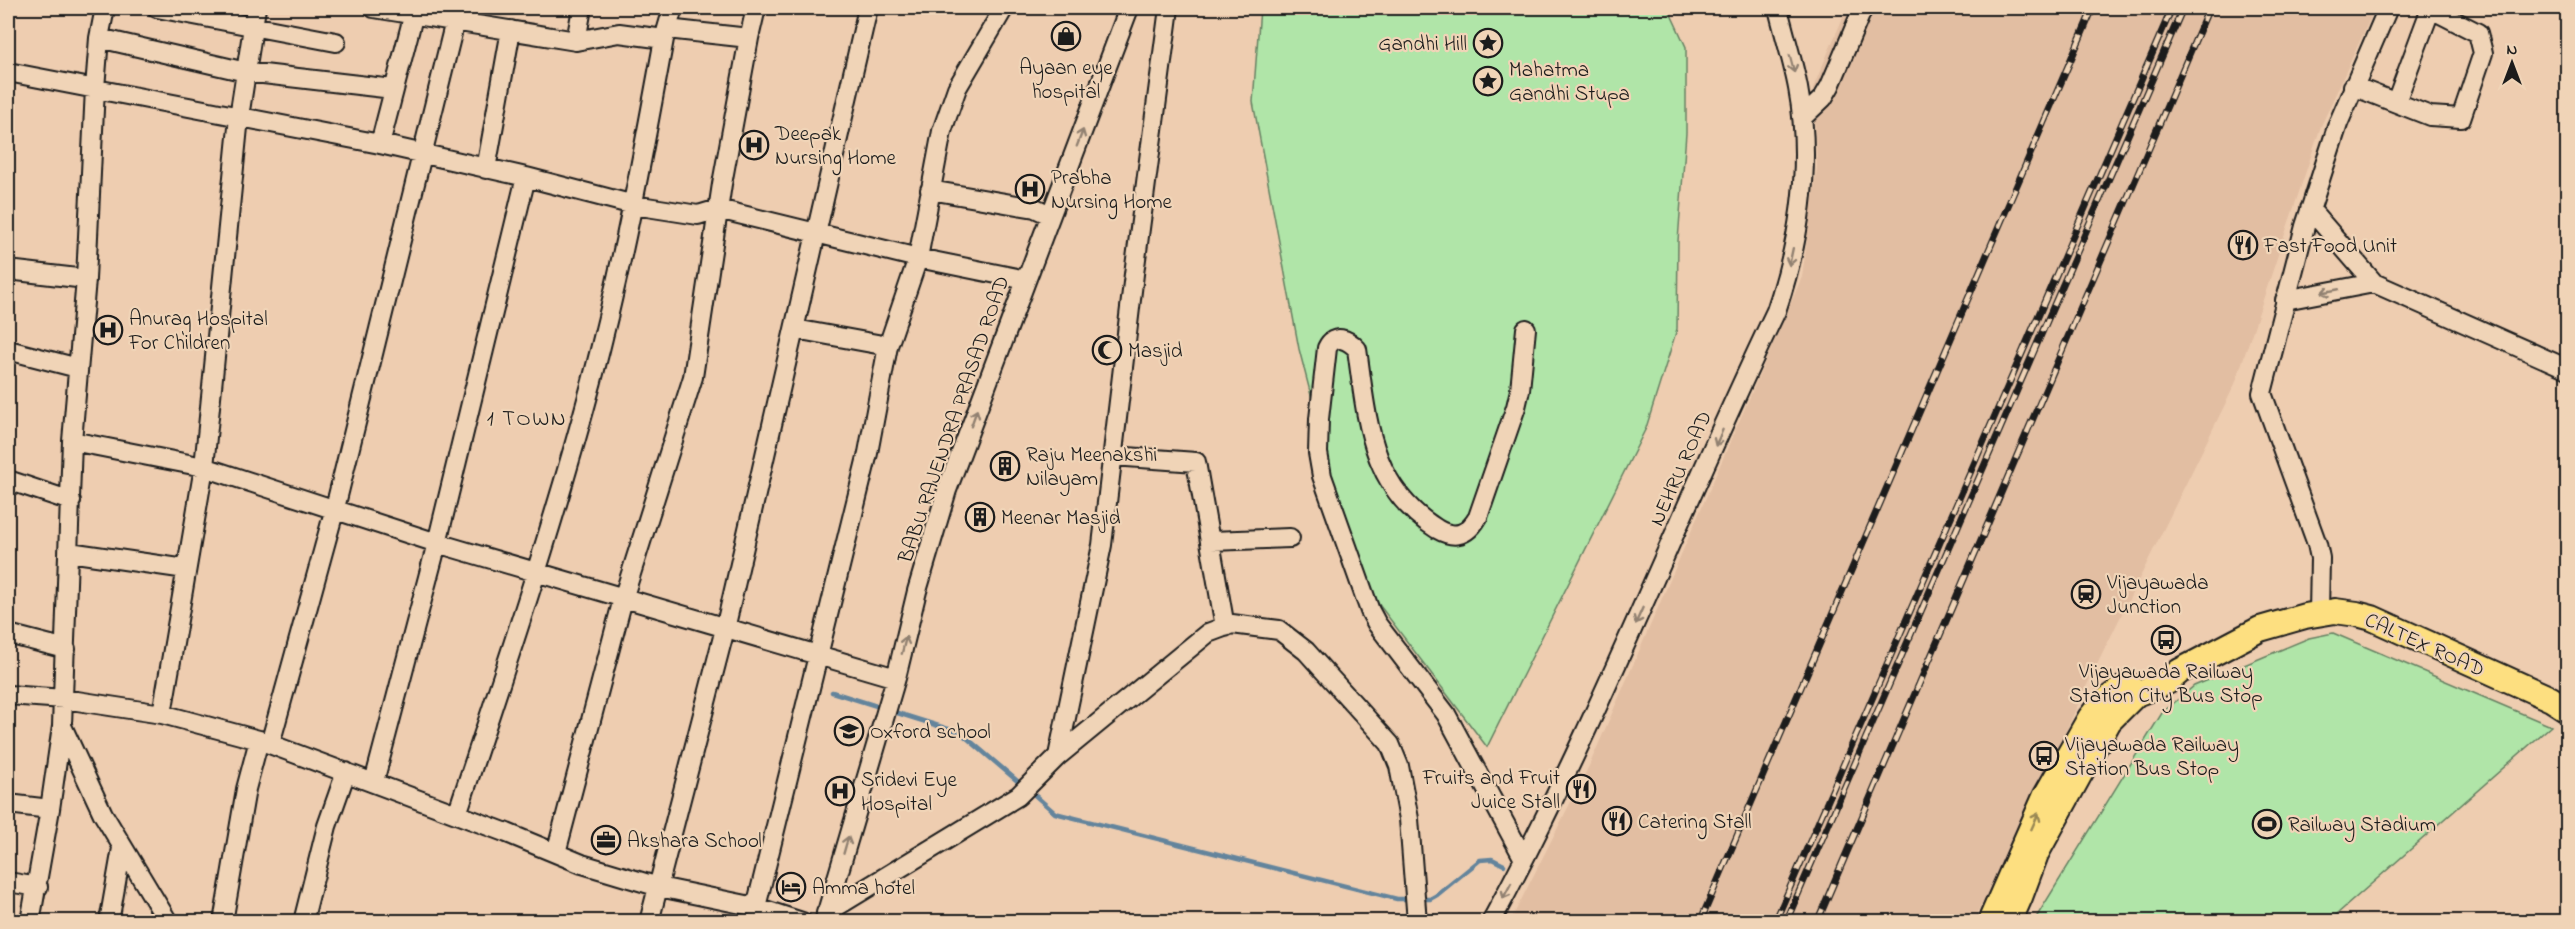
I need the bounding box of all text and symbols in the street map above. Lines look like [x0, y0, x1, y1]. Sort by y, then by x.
shop icon: Ayaan eye hospital [1050, 20, 1082, 52]
place icon: Gandhi Hill [1472, 27, 1504, 59]
place label: Gandhi Hill [1378, 30, 1467, 60]
north arrow [2482, 33, 2542, 93]
text: N [2507, 38, 2518, 62]
place label: Ayaan eye hospital [1019, 54, 1113, 108]
one-way arrow [1786, 55, 1798, 74]
place label: Mahatma Gandhi Stupa [1509, 56, 1630, 110]
place icon: Mahatma Gandhi Stupa [1472, 65, 1504, 97]
place label: Deepak Nursing Home [774, 120, 897, 176]
hospital icon: Deepak Nursing Home [738, 129, 770, 161]
one-way arrow [1075, 129, 1086, 147]
place label: Prabha Nursing Home [1051, 164, 1173, 220]
hospital icon: Prabha Nursing Home [1014, 173, 1046, 205]
restaurant icon: Fast Food Unit [2227, 229, 2259, 261]
place label: Fast Food Unit [2263, 232, 2397, 262]
one-way arrow [1784, 247, 1796, 266]
street label: BABU RAJENDRA PRASAD ROAD [891, 272, 1018, 568]
one-way arrow [2320, 286, 2340, 297]
place label: Anurag Hospital For Children [128, 305, 268, 359]
hospital icon: Anurag Hospital For Children [92, 314, 124, 346]
mosque icon: Masjid [1091, 334, 1123, 366]
place label: Masjid [1128, 337, 1183, 367]
district label: 1 TOWN [487, 404, 567, 436]
street label: NEHRU ROAD [1643, 406, 1721, 531]
one-way arrow [969, 410, 980, 428]
one-way arrow [1712, 428, 1724, 446]
place label: Raju Meenakshi Nilayam [1026, 441, 1157, 497]
building icon: Raju Meenakshi Nilayam [989, 450, 1021, 482]
building icon: Meenar Masjid [964, 501, 996, 533]
place label: Meenar Masjid [1001, 504, 1121, 534]
place label: Vijayawada Junction [2106, 569, 2209, 623]
station icon: Vijayawada Junction [2070, 578, 2102, 610]
one-way arrow [1633, 606, 1644, 624]
street label: CALTEX ROAD [2359, 606, 2489, 686]
bus stop icon: Vijayawada Railway Station City Bus Stop [2150, 624, 2182, 656]
one-way arrow [898, 635, 910, 654]
place label: Vijayawada Railway Station City Bus Stop [2069, 658, 2263, 714]
school or university icon: Oxford school [833, 715, 865, 747]
place label: Oxford school [870, 718, 991, 748]
place label: Vijayawada Railway Station Bus Stop [2064, 731, 2239, 785]
bus stop icon: Vijayawada Railway Station Bus Stop [2028, 740, 2060, 772]
place label: Fruits and Fruit Juice Stall [1422, 764, 1560, 818]
place label: Sridevi Eye Hospital [861, 766, 958, 820]
restaurant icon: Fruits and Fruit Juice Stall [1565, 773, 1597, 805]
hospital icon: Sridevi Eye Hospital [824, 775, 856, 807]
restaurant icon: Catering Stall [1601, 805, 1633, 837]
place label: Catering Stall [1638, 808, 1752, 840]
sports icon: Railway Stadium [2251, 808, 2283, 840]
place label: Railway Stadium [2288, 811, 2436, 843]
one-way arrow [2029, 812, 2041, 830]
office icon: Akshara School [590, 824, 622, 856]
place label: Akshara School [627, 827, 762, 857]
one-way arrow [841, 836, 852, 855]
hotel icon: Amma hotel [775, 871, 807, 903]
place label: Amma hotel [812, 874, 915, 904]
one-way arrow [1501, 882, 1513, 899]

